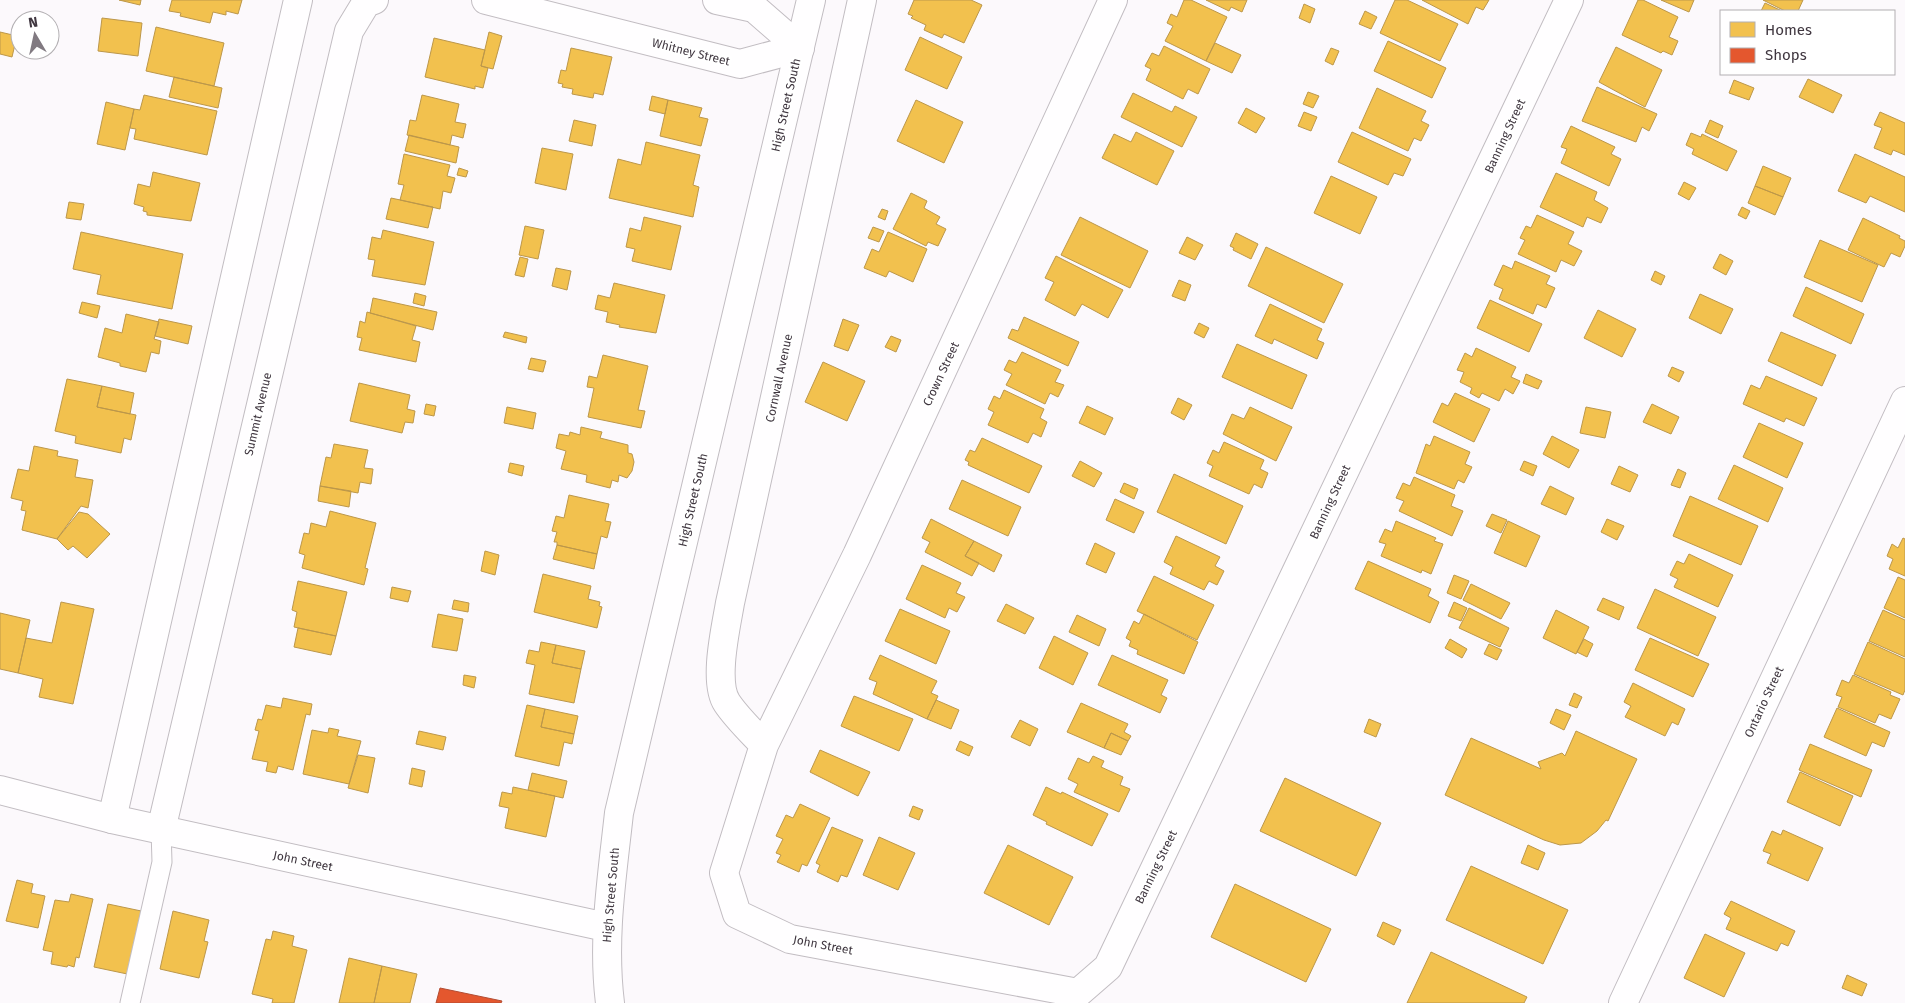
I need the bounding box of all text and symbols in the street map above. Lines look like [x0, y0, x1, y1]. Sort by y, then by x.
north arrow [10, 10, 60, 60]
legend [1720, 10, 1895, 75]
text: N [27, 14, 39, 32]
text: Homes [1765, 21, 1812, 39]
street label: Whitney Street [651, 36, 732, 69]
text: Shops [1765, 46, 1807, 64]
street label: High Street South [768, 57, 804, 153]
street label: Banning Street [1482, 96, 1529, 175]
street label: Cornwall Avenue [763, 332, 795, 424]
street label: Crown Street [920, 339, 962, 408]
street label: Summit Avenue [242, 371, 274, 457]
street label: High Street South [675, 452, 711, 548]
street label: Banning Street [1307, 462, 1354, 541]
street label: Ontario Street [1741, 664, 1787, 740]
street label: Banning Street [1132, 827, 1180, 906]
street label: High Street South [600, 847, 622, 943]
street label: John Street [272, 848, 335, 874]
street label: John Street [792, 932, 855, 958]

